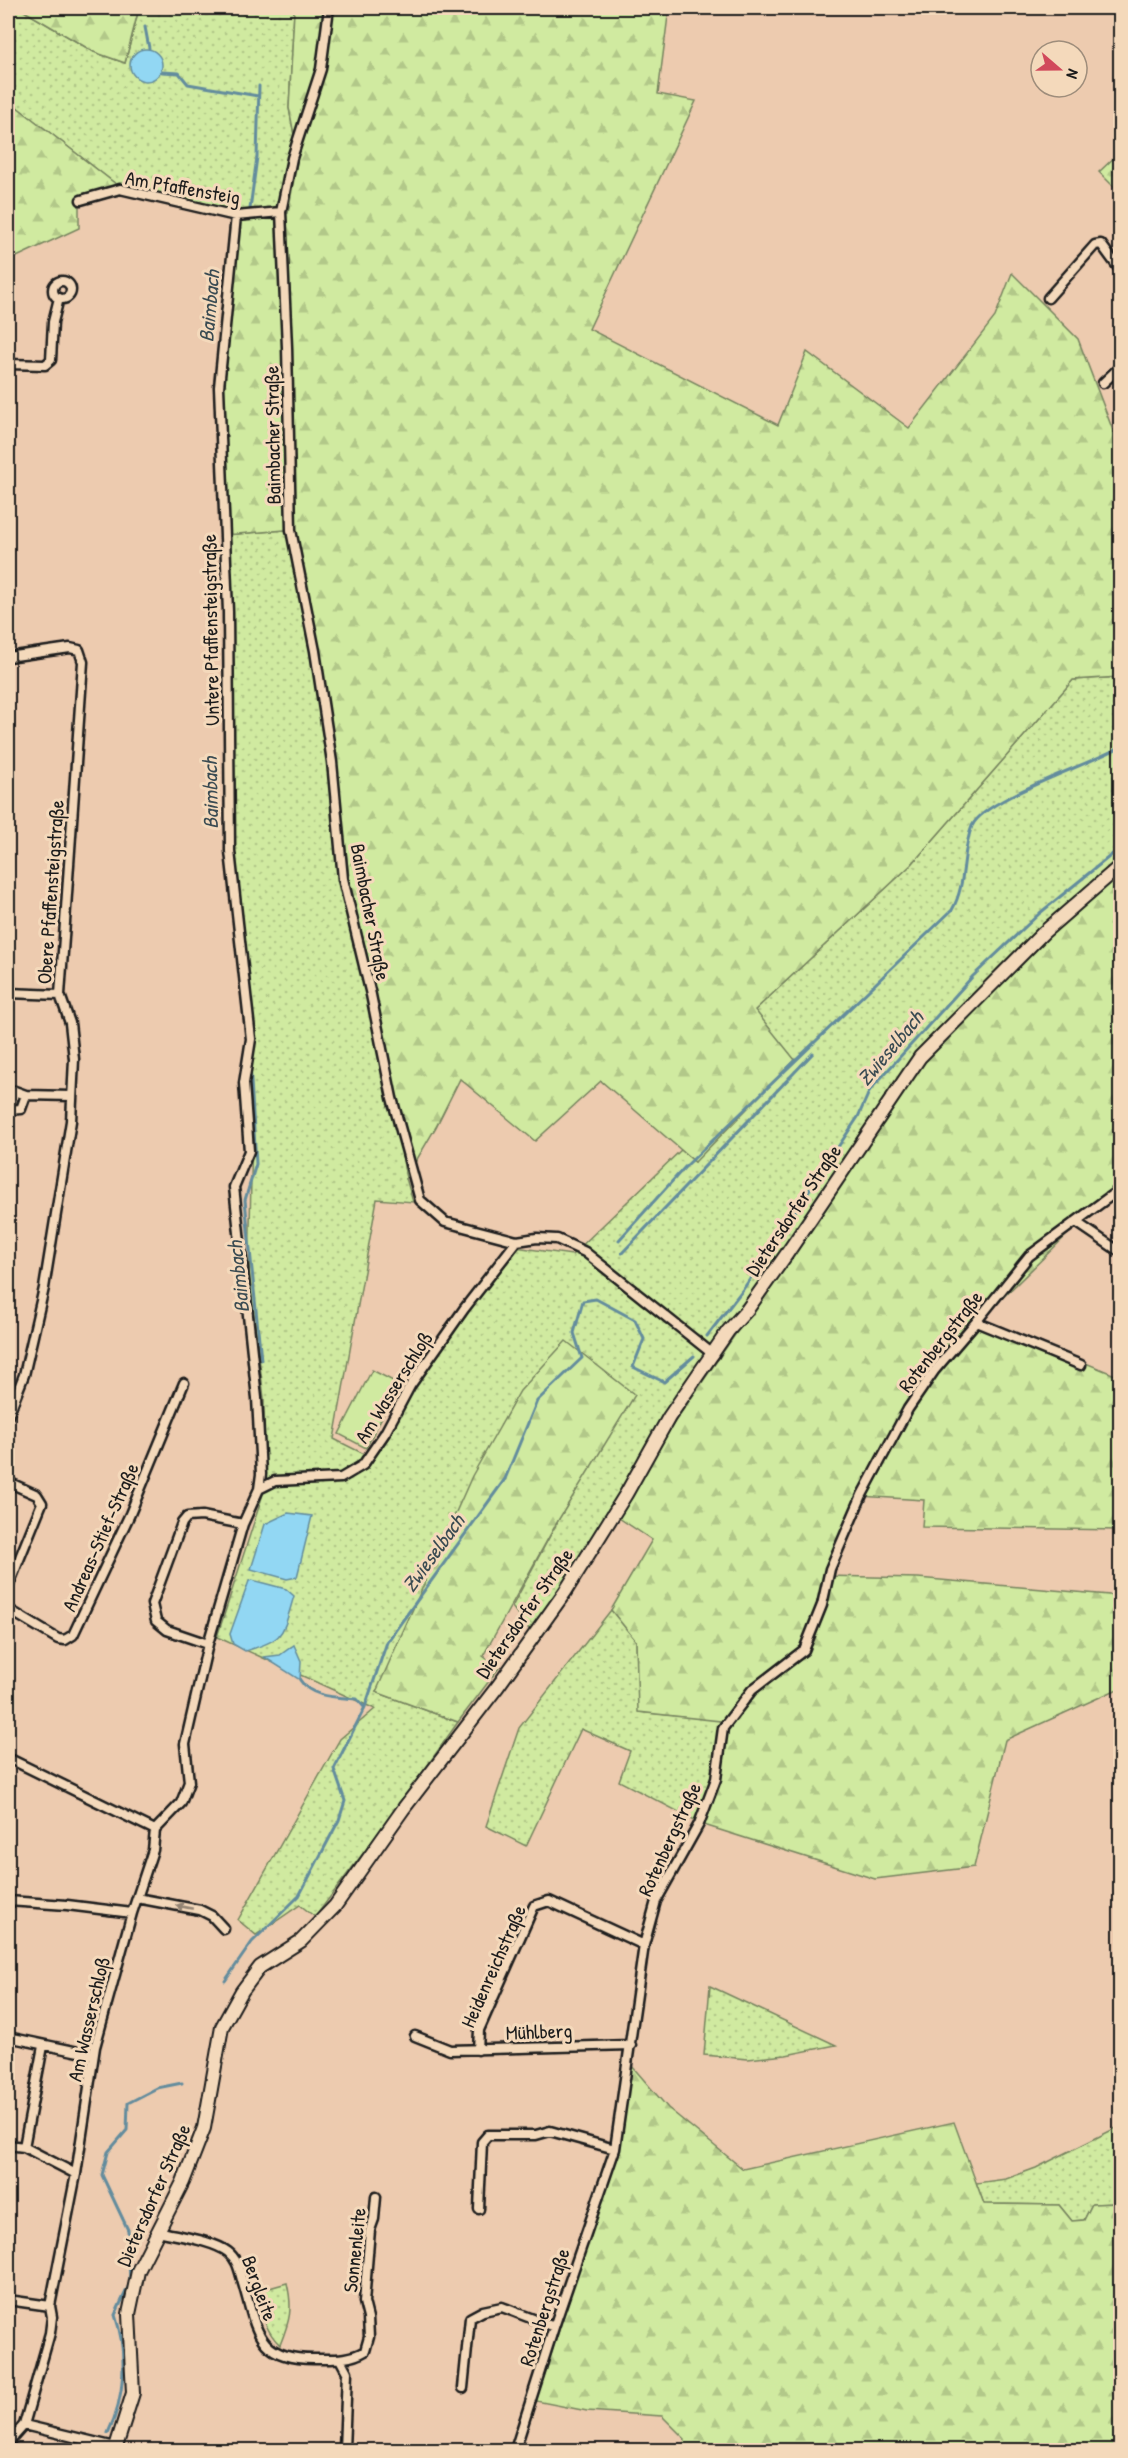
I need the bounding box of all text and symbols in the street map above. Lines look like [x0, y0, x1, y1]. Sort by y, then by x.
north arrow [1029, 39, 1089, 99]
text: N [1061, 66, 1085, 82]
street label: Am Pfaffensteig [124, 164, 243, 210]
water label: Baimbach [191, 268, 227, 343]
street label: Baimbacher Straße [257, 365, 287, 505]
street label: Untere Pfaffensteigstraße [195, 534, 225, 726]
water label: Baimbach [195, 756, 225, 829]
street label: Obere Pfaffensteigstraße [30, 799, 70, 985]
street label: Baimbacher Straße [345, 841, 397, 983]
water label: Zwieselbach [850, 1004, 931, 1092]
street label: Dietersdorfer Straße [739, 1139, 847, 1281]
water label: Baimbach [220, 1239, 256, 1314]
street label: Rotenbergstraße [892, 1284, 988, 1398]
street label: Am Wasserschloß [348, 1326, 438, 1448]
street label: Andreas-Stief-Straße [55, 1458, 145, 1615]
water label: Zwieselbach [395, 1507, 472, 1598]
street label: Dietersdorfer Straße [469, 1542, 579, 1684]
street label: Rotenbergstraße [631, 1778, 707, 1900]
street label: Heidenreichstraße [454, 1900, 532, 2032]
one-way arrow [174, 1902, 193, 1911]
street label: Am Wasserschloß [61, 1954, 115, 2084]
street label: Mühlberg [505, 2016, 573, 2046]
street label: Dietersdorfer Straße [109, 2119, 197, 2271]
street label: Sonnenleite [336, 2206, 372, 2294]
street label: Rotenbergstraße [512, 2245, 576, 2369]
street label: Bergleite [236, 2252, 284, 2324]

